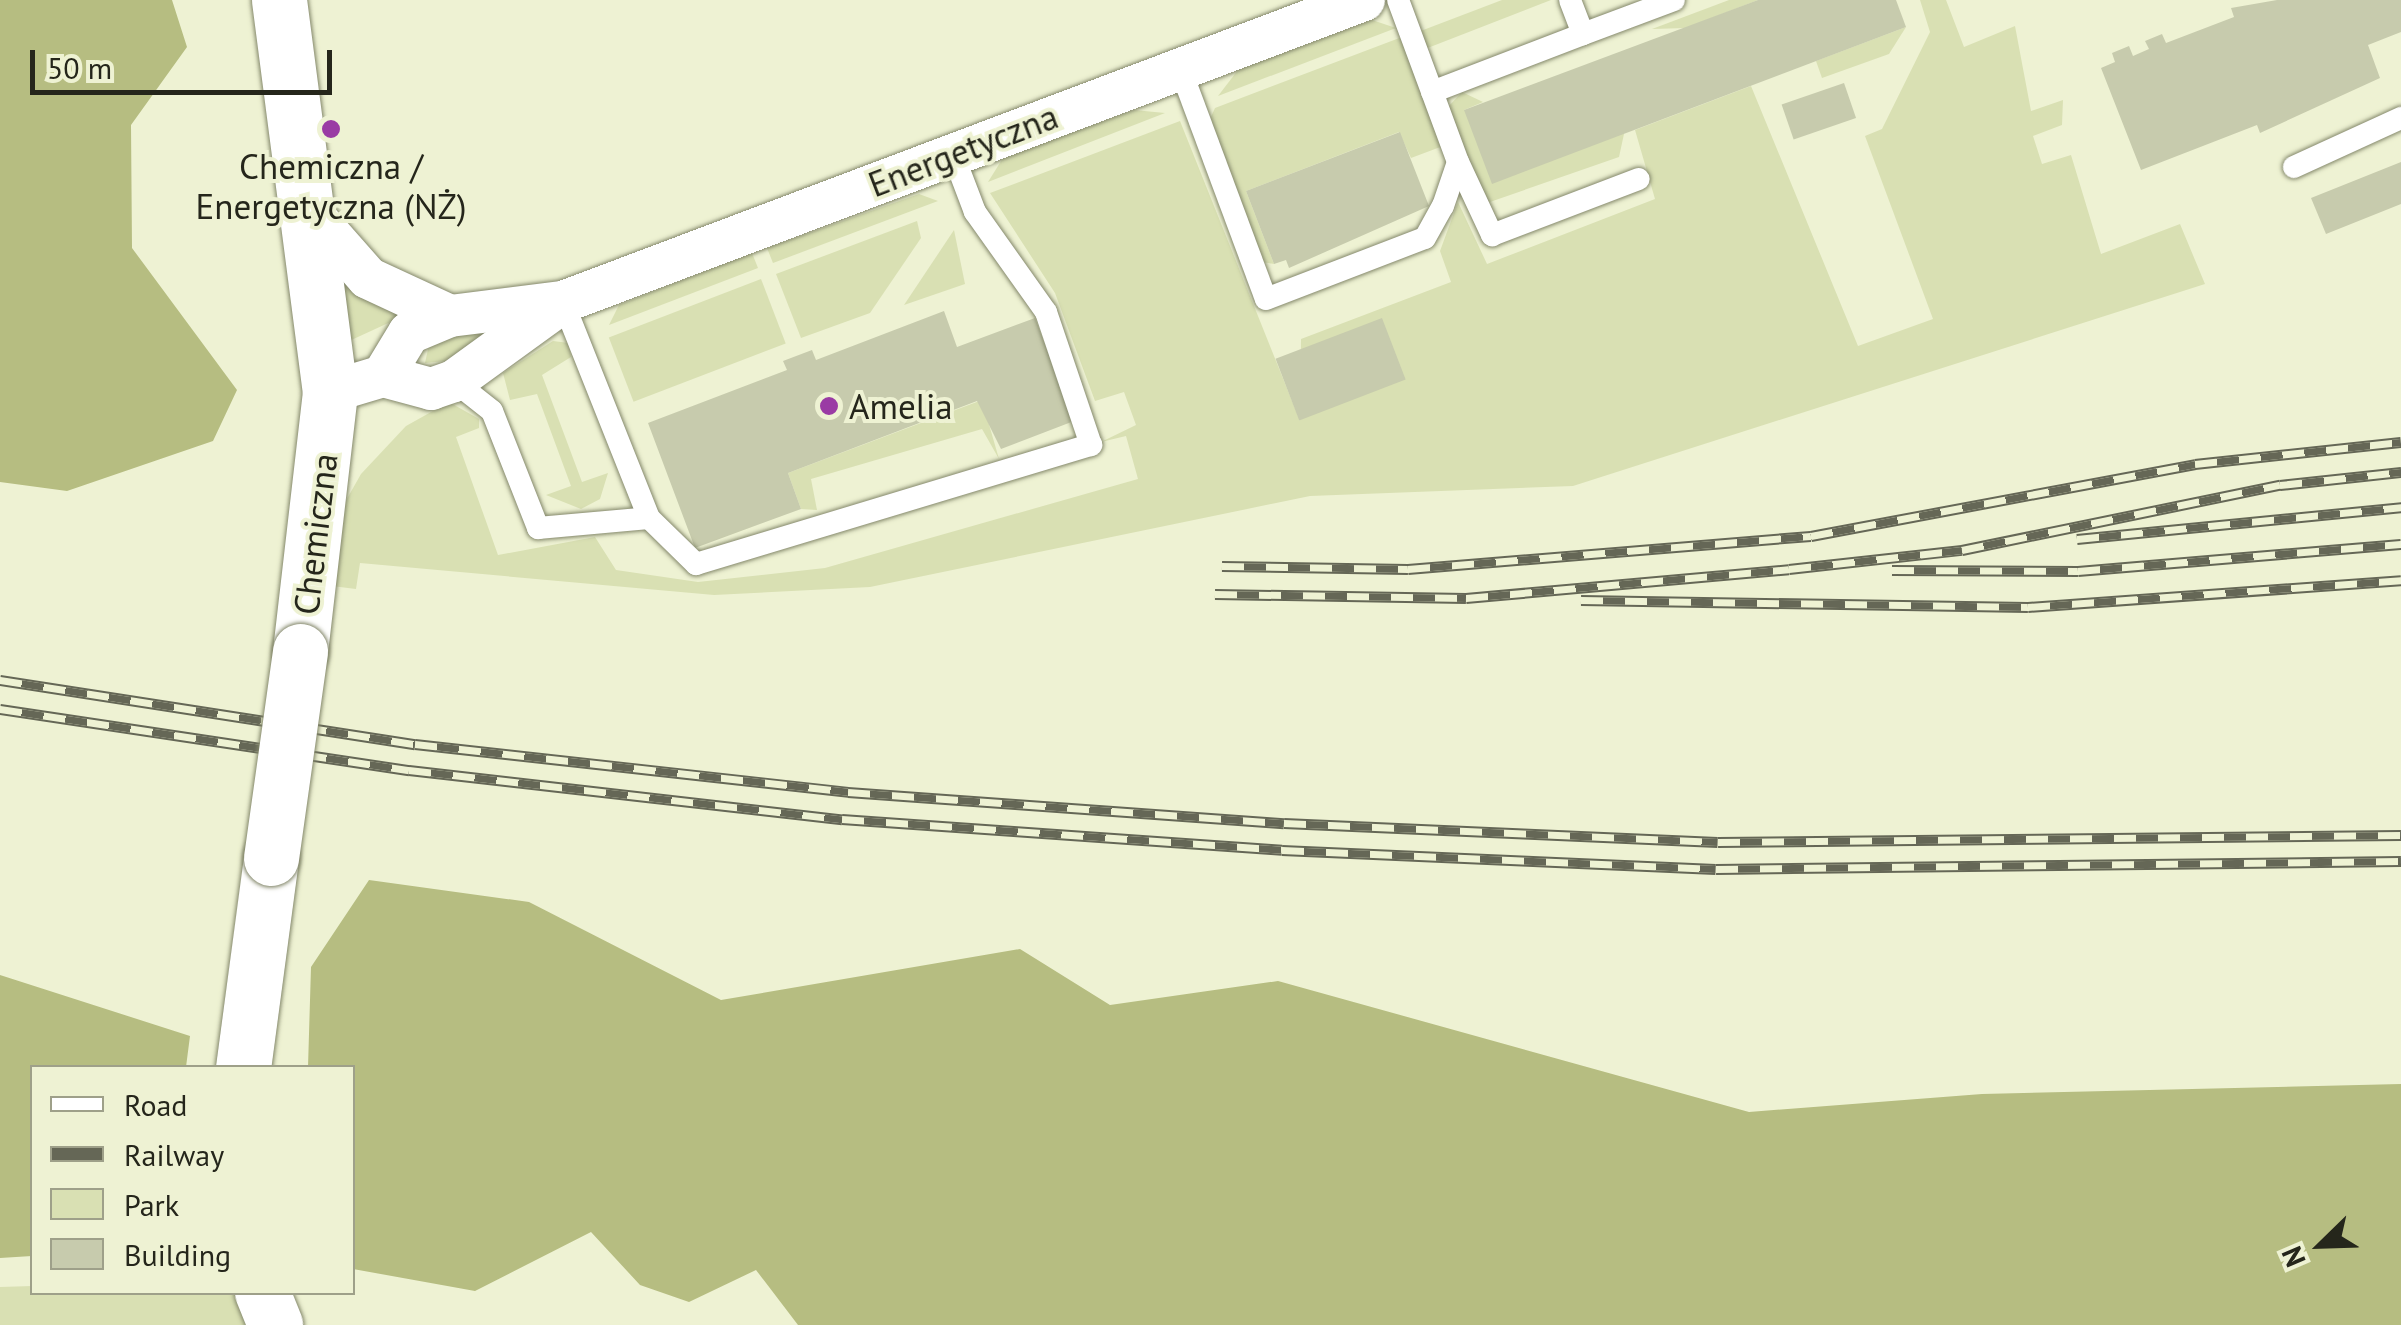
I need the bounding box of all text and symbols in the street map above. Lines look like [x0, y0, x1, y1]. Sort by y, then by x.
scale bar [35, 30, 338, 92]
text: 50 m [47, 48, 112, 87]
street label: Energetyczna [862, 95, 1064, 205]
marker: Chemiczna / Energetyczna (NŻ) [320, 118, 342, 140]
place label: Chemiczna / Energetyczna (NŻ) [196, 145, 466, 227]
place label: Amelia [849, 385, 953, 427]
marker: Amelia [818, 395, 840, 417]
street label: Chemiczna [284, 451, 346, 617]
legend [30, 1065, 355, 1295]
text: Road [124, 1085, 188, 1124]
text: Railway [124, 1135, 224, 1174]
text: Park [124, 1185, 179, 1224]
north arrow [2271, 1195, 2371, 1295]
text: Building [124, 1235, 231, 1274]
text: N [2272, 1241, 2314, 1273]

